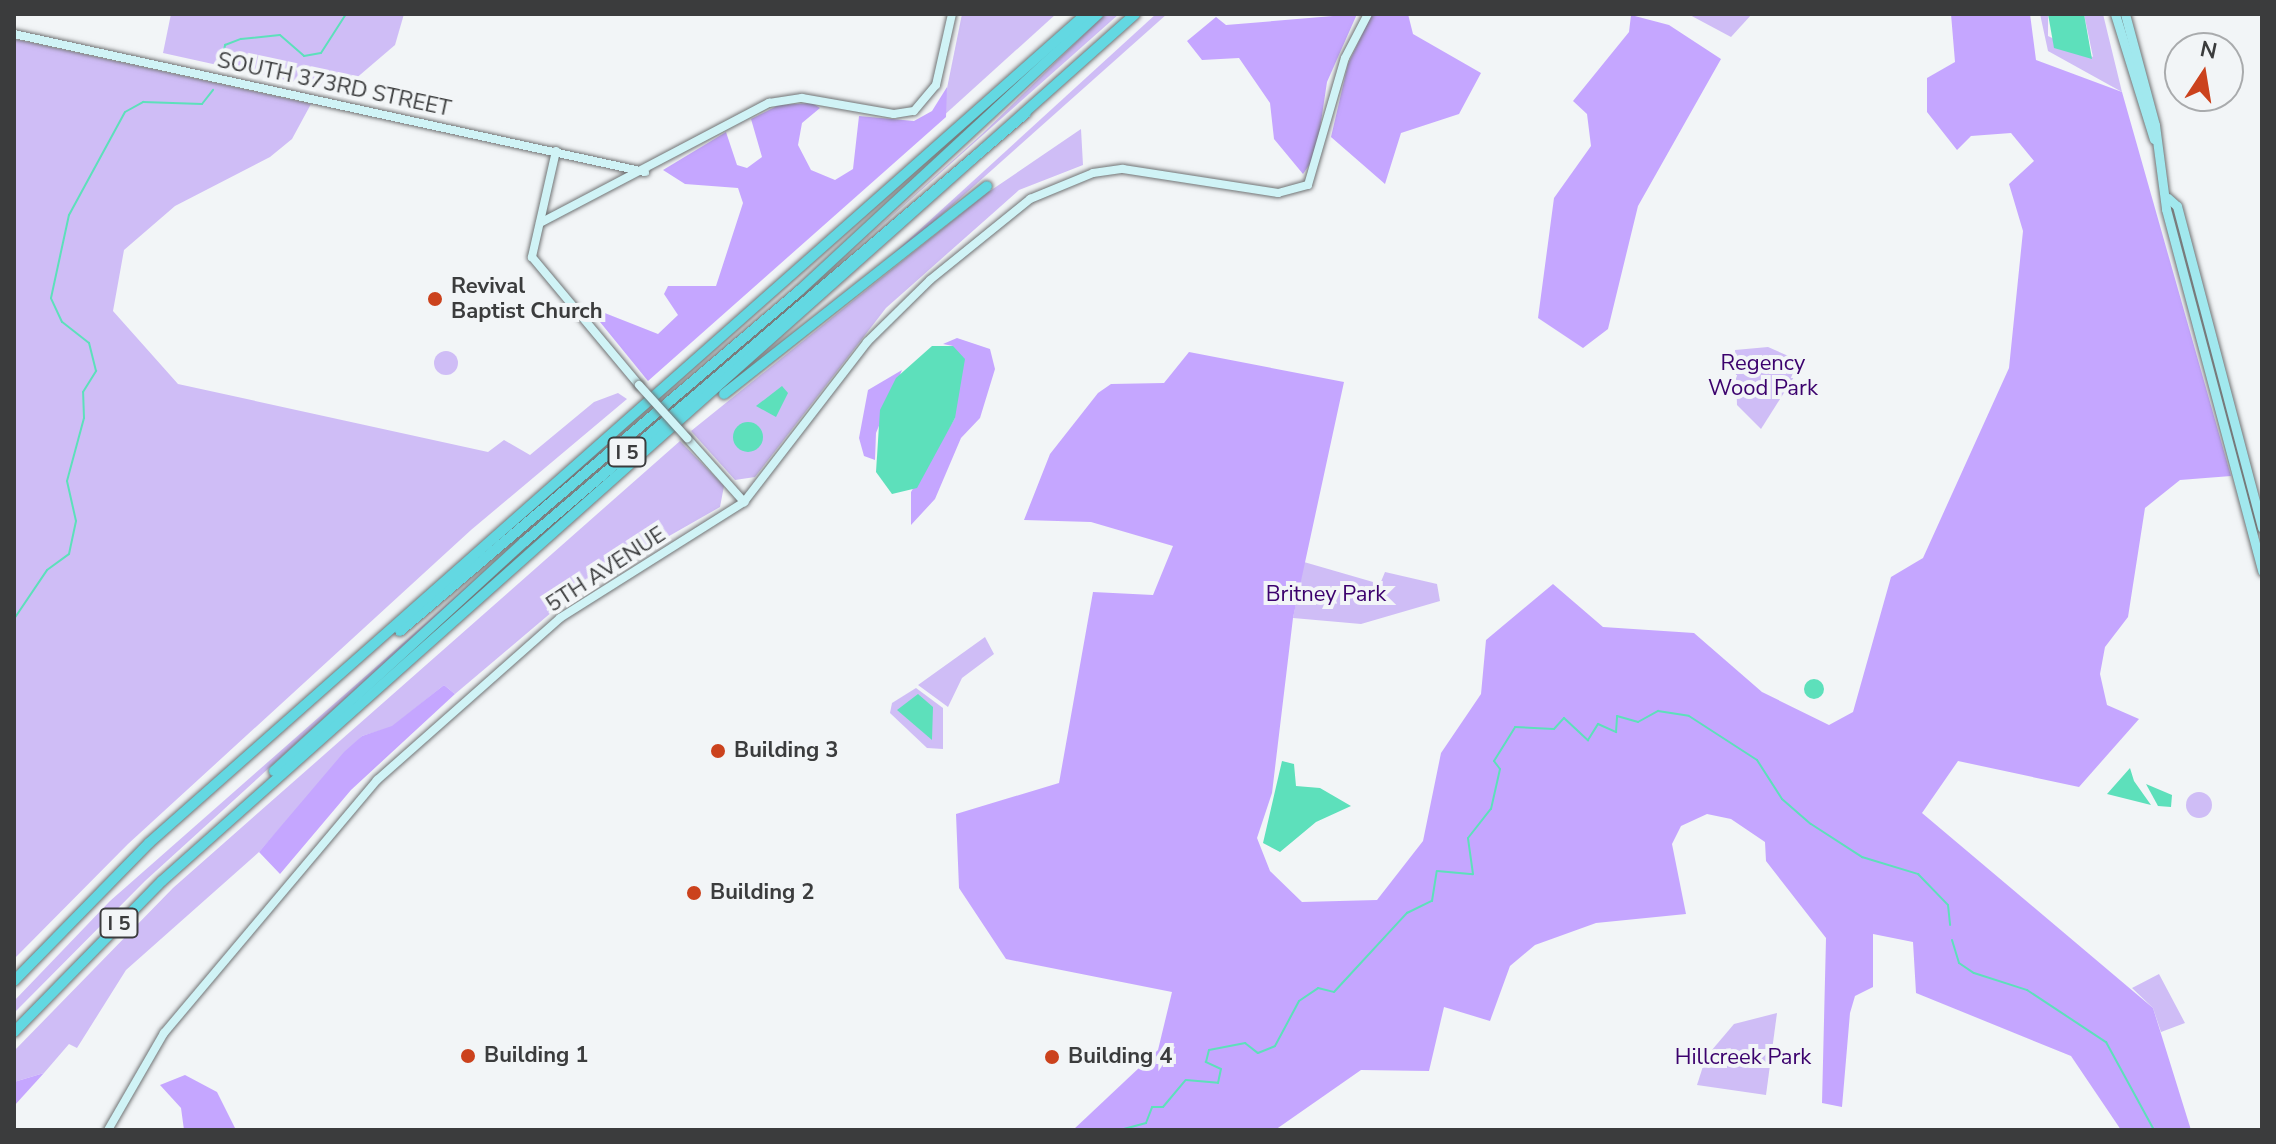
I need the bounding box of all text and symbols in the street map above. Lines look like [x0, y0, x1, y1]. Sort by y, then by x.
north arrow [2164, 32, 2244, 112]
text: N [2197, 34, 2220, 67]
street label: SOUTH 373RD STREET [215, 47, 453, 123]
place label: Revival Baptist Church [451, 273, 603, 324]
marker: Revival Baptist Church [426, 290, 444, 308]
park label: Regency Wood Park [1708, 350, 1818, 402]
road number: I 5 [607, 436, 647, 468]
street label: 5TH AVENUE [541, 522, 671, 618]
park label: Britney Park [1266, 582, 1386, 608]
place label: Building 3 [734, 738, 838, 764]
marker: Building 3 [709, 742, 727, 760]
place label: Building 2 [710, 880, 814, 906]
marker: Building 2 [685, 884, 703, 902]
road number: I 5 [99, 907, 139, 939]
place label: Building 1 [484, 1043, 588, 1069]
place label: Building 4 [1068, 1044, 1172, 1070]
park label: Hillcreek Park [1675, 1045, 1811, 1071]
marker: Building 1 [459, 1047, 477, 1065]
marker: Building 4 [1043, 1048, 1061, 1066]

